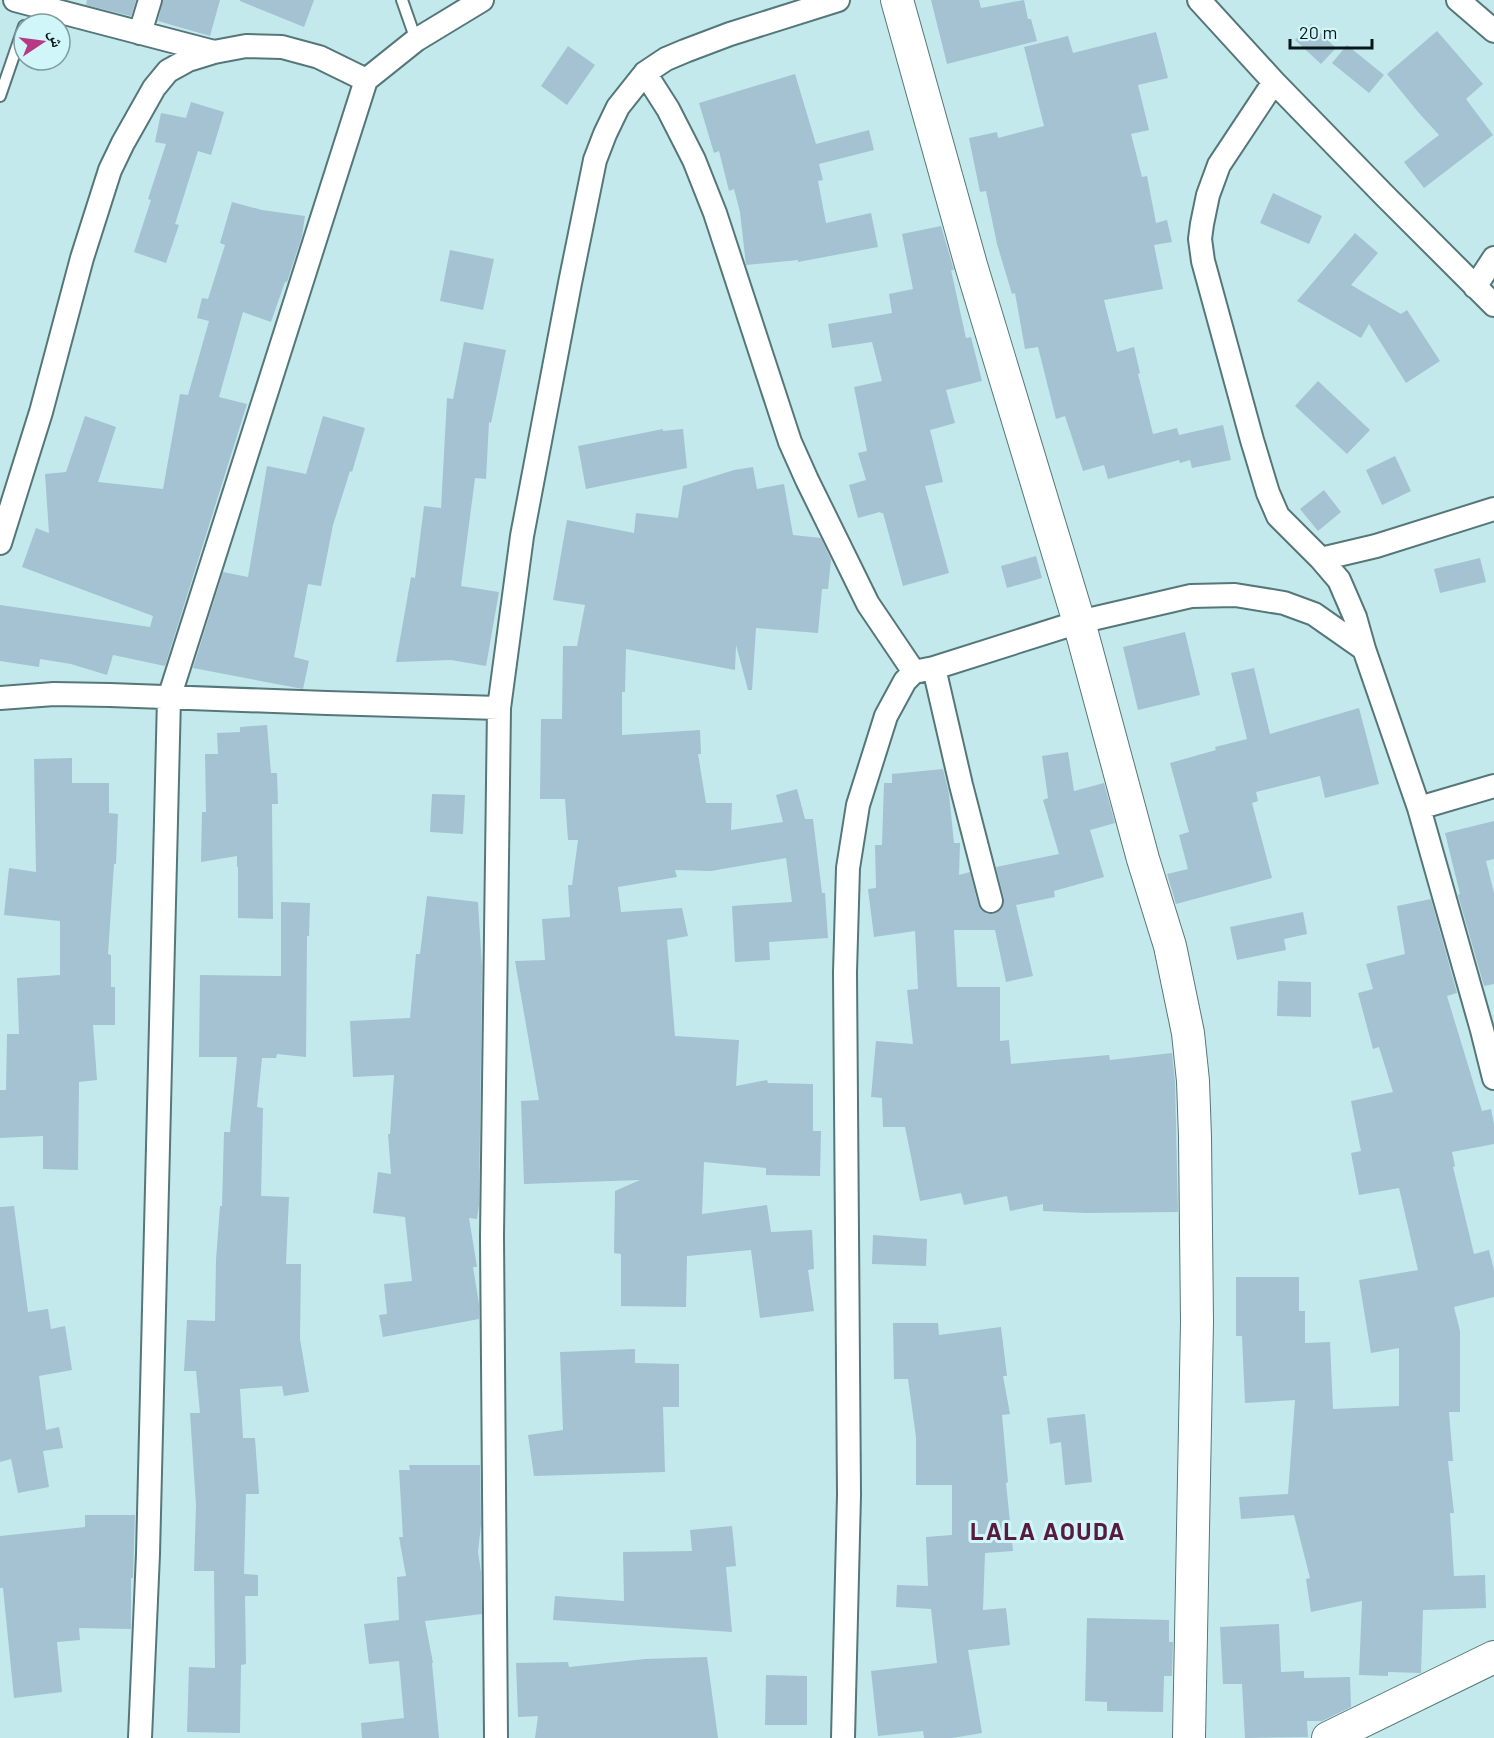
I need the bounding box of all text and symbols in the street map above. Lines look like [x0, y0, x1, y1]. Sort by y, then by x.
north arrow [12, 12, 72, 72]
scale bar [1290, 12, 1372, 50]
text: 20 m [1299, 21, 1337, 43]
text: ش [45, 28, 68, 49]
district label: LALA AOUDA [970, 1516, 1126, 1545]

